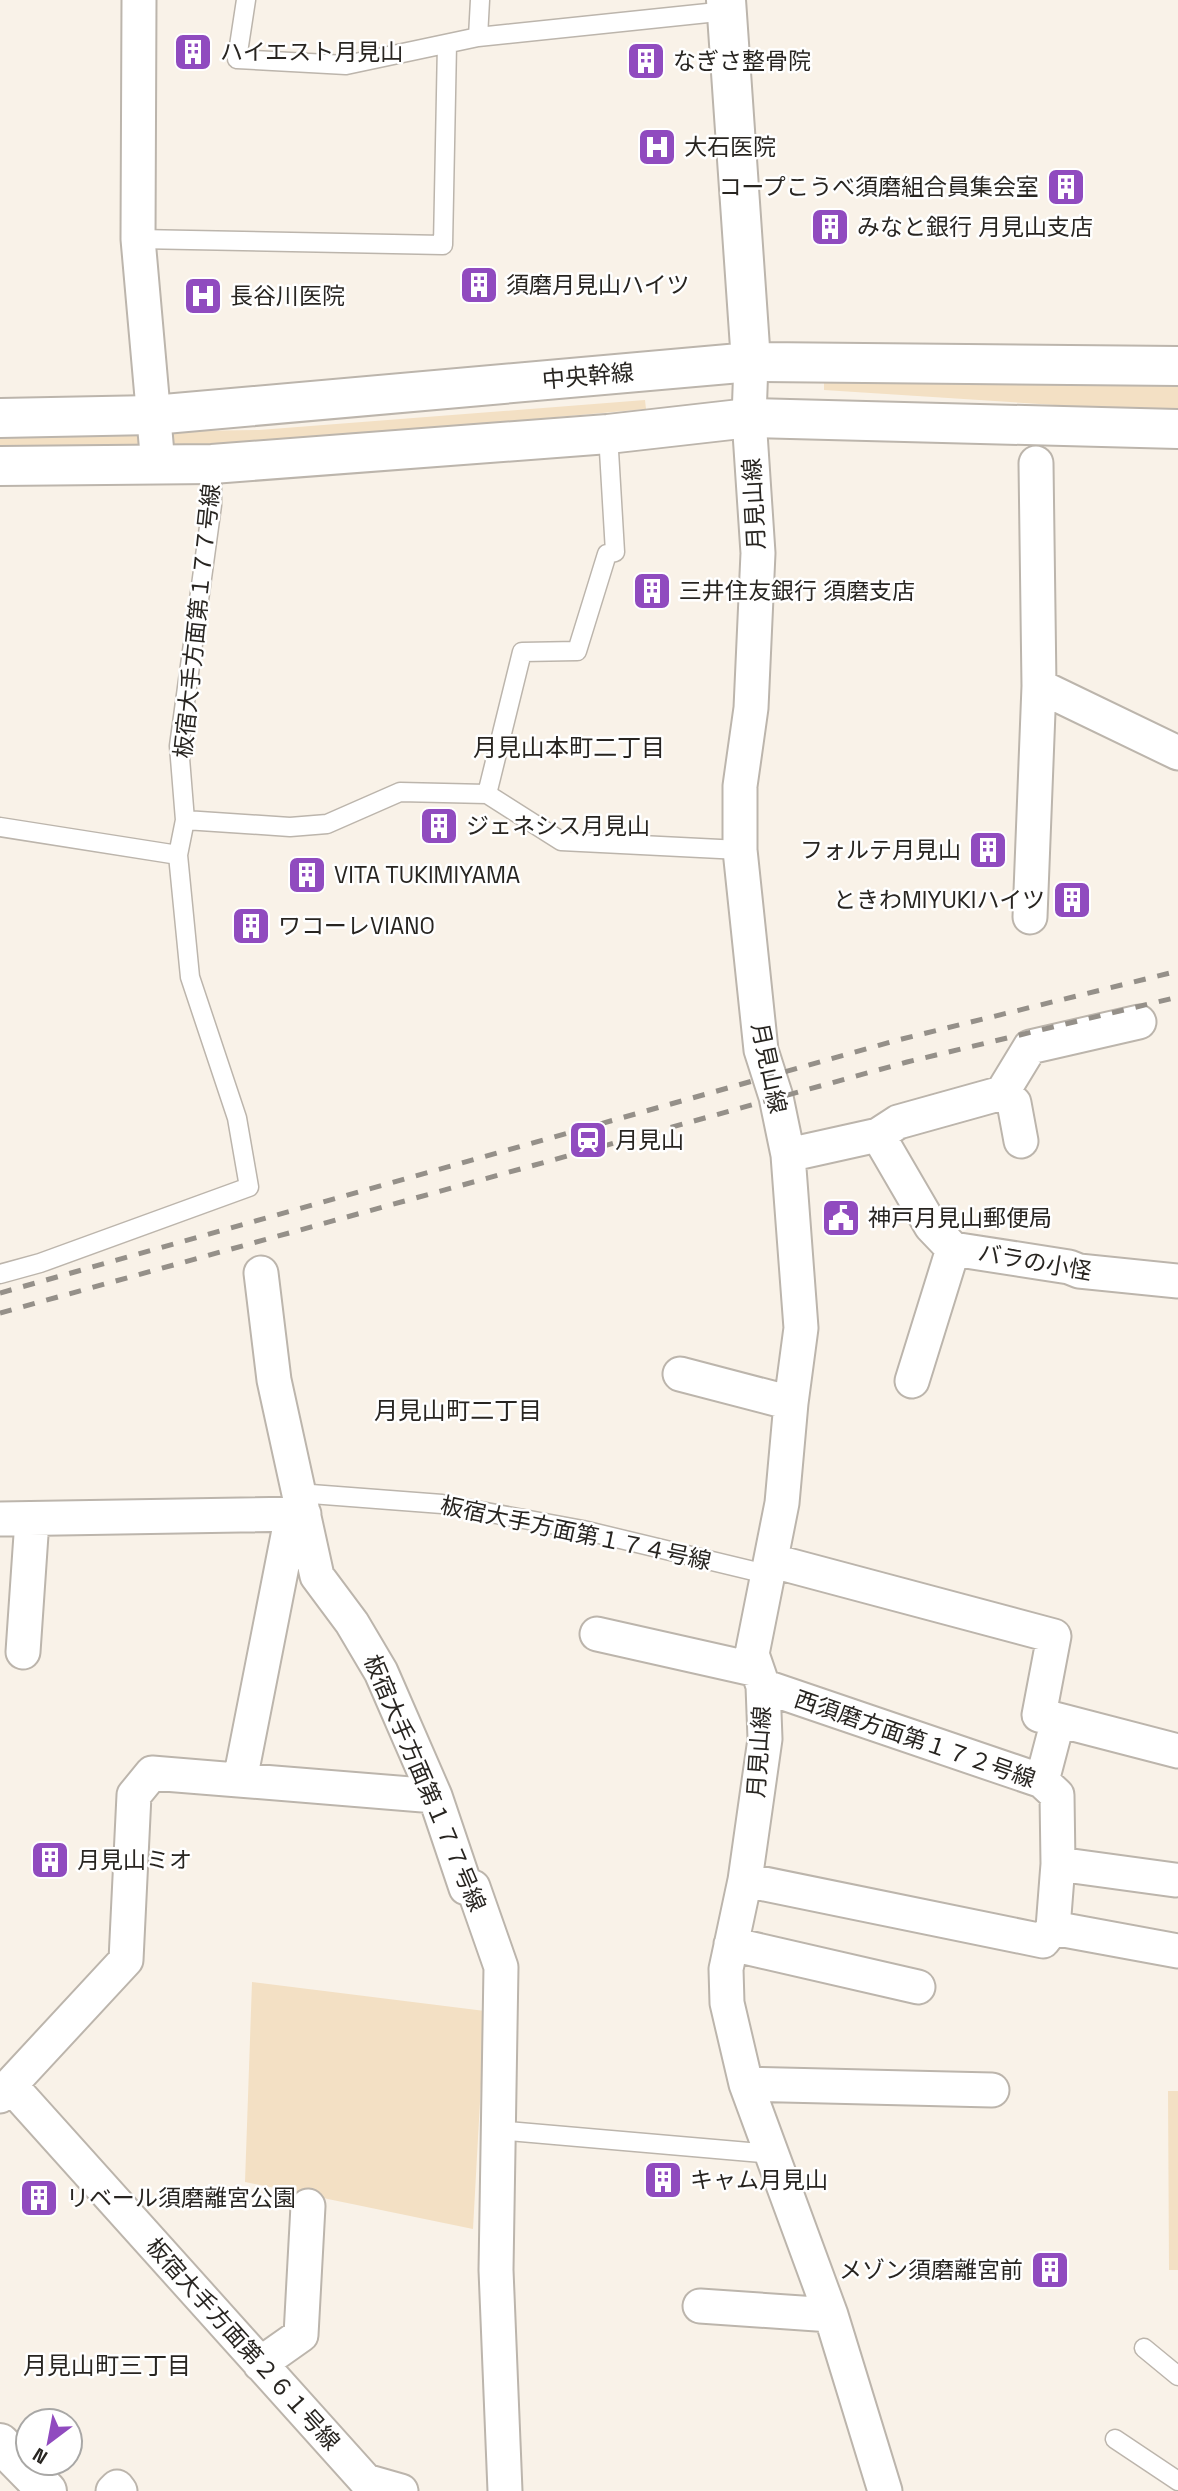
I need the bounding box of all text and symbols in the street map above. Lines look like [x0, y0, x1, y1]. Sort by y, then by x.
building icon: ハイエスト月見山 [172, 31, 214, 73]
place label: ハイエスト月見山 [220, 37, 403, 67]
building icon: なぎさ整骨院 [625, 40, 667, 82]
place label: なぎさ整骨院 [673, 46, 811, 76]
hospital icon: 大石医院 [636, 126, 678, 168]
place label: 大石医院 [684, 132, 776, 162]
building icon: コープこうべ須磨組合員集会室 [1045, 166, 1087, 208]
place label: コープこうべ須磨組合員集会室 [718, 172, 1039, 202]
building icon: みなと銀行 月見山支店 [809, 206, 851, 248]
place label: みなと銀行 月見山支店 [857, 212, 1093, 242]
building icon: 須磨月見山ハイツ [458, 264, 500, 306]
place label: 須磨月見山ハイツ [506, 270, 690, 300]
hospital icon: 長谷川医院 [182, 275, 224, 317]
place label: 長谷川医院 [230, 281, 345, 311]
street label: 中央幹線 [541, 357, 635, 395]
street label: 月見山線 [737, 457, 771, 551]
street label: 板宿大手方面第１７７号線 [168, 482, 226, 760]
building icon: 三井住友銀行 須磨支店 [631, 570, 673, 612]
place label: 三井住友銀行 須磨支店 [679, 576, 915, 606]
district label: 月見山本町二丁目 [473, 732, 665, 763]
building icon: ジェネシス月見山 [418, 805, 460, 847]
place label: ジェネシス月見山 [466, 811, 650, 841]
building icon: フォルテ月見山 [967, 829, 1009, 871]
place label: フォルテ月見山 [800, 835, 961, 865]
building icon: VITA TUKIMIYAMA [286, 854, 328, 896]
place label: VITA TUKIMIYAMA [334, 860, 520, 890]
building icon: ときわMIYUKIハイツ [1051, 879, 1093, 921]
place label: ときわMIYUKIハイツ [833, 885, 1045, 915]
building icon: ワコーレVIANO [230, 905, 272, 947]
place label: ワコーレVIANO [278, 911, 435, 941]
street label: 月見山線 [745, 1020, 793, 1116]
station icon: 月見山 [567, 1119, 609, 1161]
place label: 月見山 [615, 1125, 684, 1155]
public building icon: 神戸月見山郵便局 [820, 1197, 862, 1239]
place label: 神戸月見山郵便局 [868, 1203, 1052, 1233]
street label: バラの小怪 [976, 1237, 1094, 1287]
district label: 月見山町二丁目 [374, 1395, 542, 1426]
street label: 板宿大手方面第１７４号線 [438, 1490, 714, 1576]
street label: 板宿大手方面第１７７号線 [357, 1650, 493, 1916]
street label: 西須磨方面第１７２号線 [791, 1684, 1039, 1794]
street label: 月見山線 [741, 1705, 777, 1799]
building icon: 月見山ミオ [29, 1839, 71, 1881]
place label: 月見山ミオ [77, 1845, 192, 1875]
building icon: キャム月見山 [642, 2159, 684, 2201]
place label: キャム月見山 [690, 2165, 828, 2195]
building icon: リベール須磨離宮公園 [18, 2177, 60, 2219]
place label: リベール須磨離宮公園 [66, 2183, 296, 2213]
street label: 板宿大手方面第２６１号線 [140, 2231, 346, 2457]
building icon: メゾン須磨離宮前 [1029, 2249, 1071, 2291]
place label: メゾン須磨離宮前 [839, 2255, 1023, 2285]
district label: 月見山町三丁目 [23, 2350, 191, 2381]
north arrow [14, 2407, 84, 2477]
text: N [28, 2442, 52, 2470]

